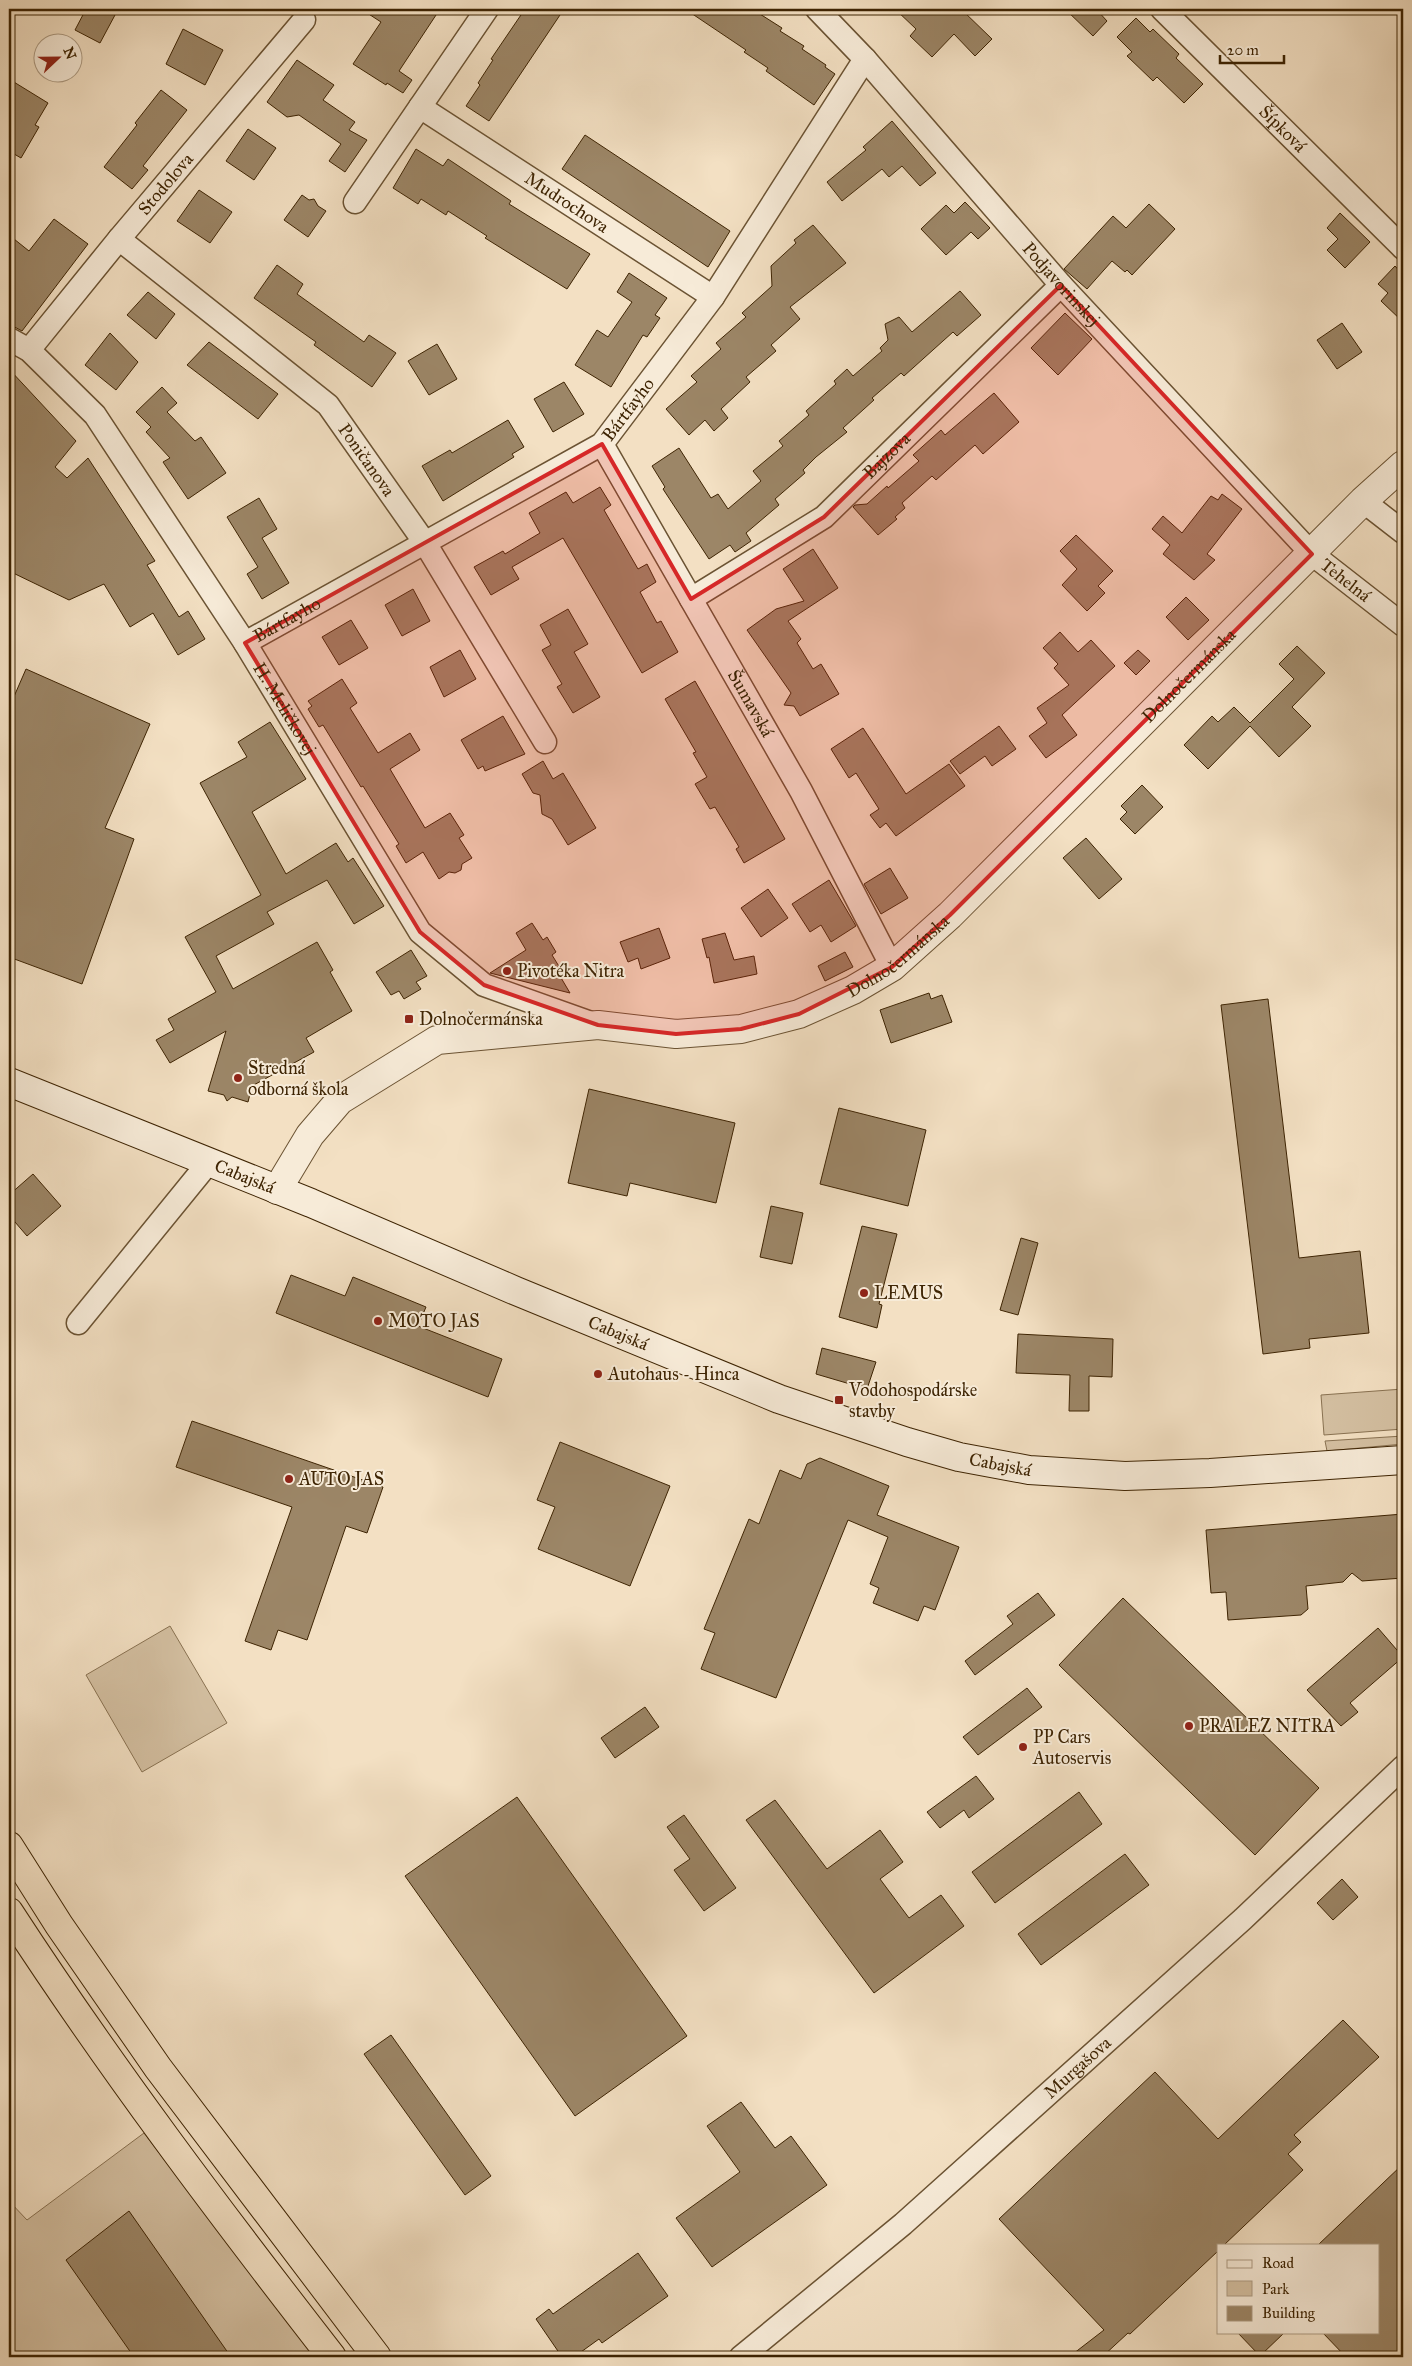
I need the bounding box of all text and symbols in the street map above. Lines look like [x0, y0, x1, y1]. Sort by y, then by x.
north arrow [32, 32, 82, 82]
scale bar [1220, 32, 1283, 64]
text: 20 m [1227, 41, 1259, 59]
text: N [59, 45, 80, 62]
street label: Šípková [1254, 100, 1311, 157]
street label: Stodolova [133, 148, 198, 219]
street label: Mudrochova [521, 167, 613, 238]
street label: Podjavorinskej [1018, 238, 1105, 331]
street label: Bártfayho [597, 373, 659, 445]
street label: Poničanova [333, 419, 400, 501]
street label: Bajzova [858, 427, 915, 484]
street label: Tehelná [1316, 554, 1376, 607]
street label: Bártfayho [249, 592, 324, 647]
street label: Dolnočermánska [1137, 624, 1241, 727]
street label: H. Meličkovej [248, 658, 321, 759]
street label: Šumavská [723, 665, 779, 741]
street label: Dolnočermánska [842, 910, 954, 1002]
place label: Pivotéka Nitra [517, 960, 625, 982]
marker: Pivotéka Nitra [501, 965, 513, 977]
place label: Dolnočermánska [419, 1008, 543, 1030]
marker: Dolnočermánska [403, 1013, 415, 1025]
place label: Stredná odborná škola [248, 1057, 349, 1100]
marker: Stredná odborná škola [232, 1072, 244, 1084]
street label: Cabajská [211, 1155, 279, 1199]
place label: LEMUS [874, 1282, 943, 1304]
marker: LEMUS [858, 1287, 870, 1299]
place label: MOTO JAS [388, 1310, 480, 1333]
street label: Cabajská [585, 1311, 652, 1355]
marker: MOTO JAS [372, 1315, 384, 1327]
place label: Autohaus - Hinca [607, 1363, 740, 1385]
marker: Autohaus - Hinca [592, 1368, 604, 1380]
place label: Vodohospodárske stavby [848, 1379, 977, 1422]
marker: Vodohospodárske stavby [833, 1394, 845, 1406]
street label: Cabajská [967, 1448, 1034, 1481]
place label: AUTO JAS [298, 1468, 384, 1491]
marker: AUTO JAS [283, 1473, 295, 1485]
place label: PRALEZ NITRA [1199, 1715, 1336, 1737]
marker: PRALEZ NITRA [1183, 1720, 1195, 1732]
place label: PP Cars Autoservis [1032, 1726, 1111, 1769]
marker: PP Cars Autoservis [1017, 1741, 1029, 1753]
street label: Murgašova [1039, 2031, 1116, 2103]
legend [1217, 2244, 1380, 2334]
text: Road [1262, 2254, 1294, 2272]
text: Park [1262, 2280, 1289, 2298]
text: Building [1262, 2304, 1316, 2322]

